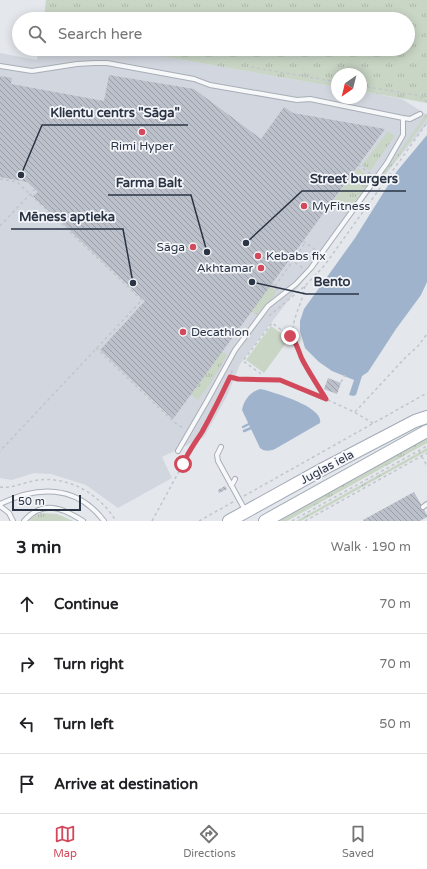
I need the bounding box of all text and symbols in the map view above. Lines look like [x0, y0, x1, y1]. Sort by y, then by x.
search box [12, 12, 415, 56]
icon: search [26, 23, 48, 45]
text: Search here [58, 25, 142, 43]
north arrow [331, 68, 367, 104]
callout: Klientu centrs "Sāga" [42, 100, 188, 125]
text: Klientu centrs "Sāga" [50, 105, 180, 121]
marker: Rimi Hyper [137, 127, 147, 137]
place label: Rimi Hyper [110, 139, 174, 153]
callout: Street burgers [302, 166, 406, 191]
callout: Farma Balt [108, 170, 191, 195]
text: Street burgers [310, 171, 398, 187]
text: Farma Balt [116, 175, 182, 191]
place label: MyFitness [312, 199, 370, 213]
marker: MyFitness [299, 201, 309, 211]
callout: Mēness aptieka [11, 204, 123, 229]
text: Mēness aptieka [19, 209, 115, 225]
place label: Sāga [157, 240, 185, 254]
marker: Sāga [188, 242, 198, 252]
place label: Kebabs fix [266, 249, 326, 263]
marker: Kebabs fix [253, 251, 263, 261]
place label: Akhtamar [197, 261, 253, 275]
marker: Akhtamar [256, 263, 266, 273]
callout: Bento [306, 269, 359, 294]
text: Bento [314, 274, 351, 290]
place label: Decathlon [191, 325, 249, 339]
marker: Decathlon [178, 327, 188, 337]
route end [281, 327, 299, 345]
street label: Juglas iela [298, 447, 356, 487]
route start [174, 455, 192, 473]
scale bar [12, 493, 81, 512]
text: 50 m [18, 495, 45, 508]
text: 3 min [16, 537, 61, 558]
text: Walk · 190 m [331, 539, 411, 555]
icon: ahead [16, 593, 38, 615]
text: Continue [54, 595, 118, 613]
text: 70 m [379, 596, 411, 612]
icon: right [16, 653, 38, 675]
text: Turn right [54, 655, 124, 673]
text: 70 m [379, 656, 411, 672]
icon: left [16, 713, 38, 735]
text: Turn left [54, 715, 114, 733]
text: 50 m [379, 716, 411, 732]
icon: arrive [16, 773, 38, 795]
text: Arrive at destination [54, 775, 198, 793]
tab: Map [53, 823, 77, 860]
tab: Directions [183, 823, 236, 860]
tab: Saved [342, 823, 374, 860]

